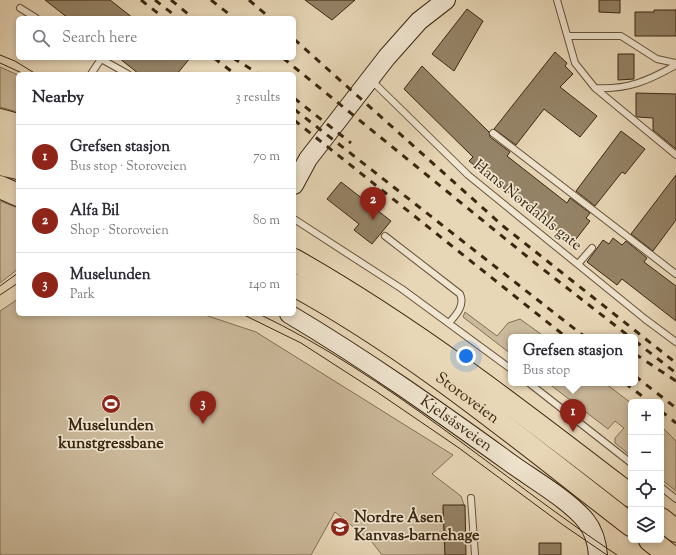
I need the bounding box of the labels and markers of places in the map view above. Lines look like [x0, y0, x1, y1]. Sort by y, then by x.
pin: 2 [360, 187, 386, 220]
pin: 3 [190, 391, 216, 424]
sports icon: Muselunden kunstgressbane [100, 393, 122, 415]
pin: 1 [560, 399, 586, 432]
place label: Muselunden kunstgressbane [57, 415, 164, 456]
place label: Nordre Åsen Kanvas-barnehage [354, 506, 480, 548]
school or university icon: Nordre Åsen Kanvas-barnehage [329, 516, 351, 538]

